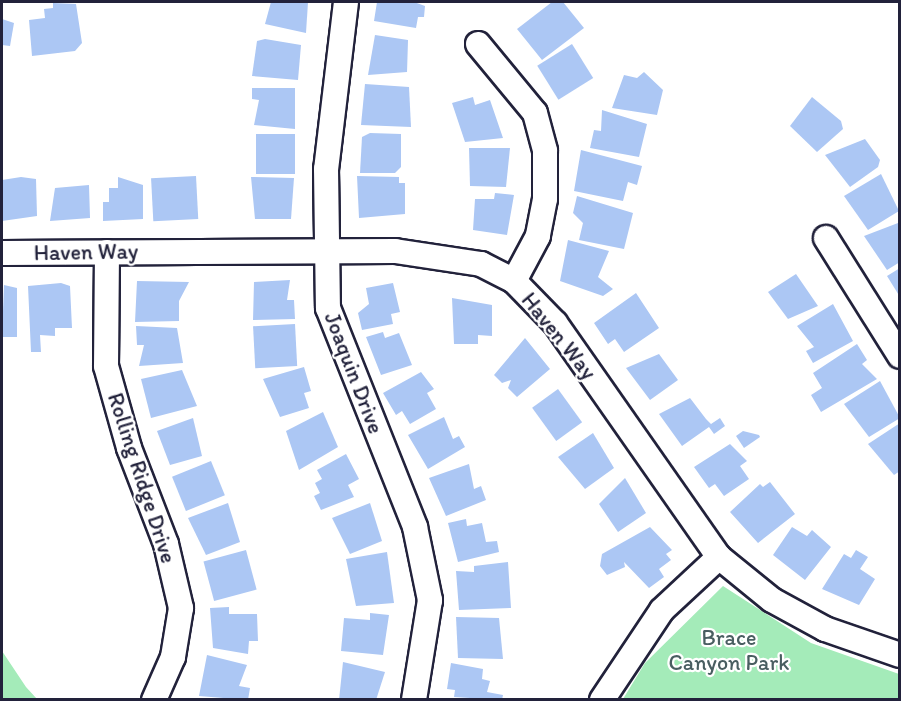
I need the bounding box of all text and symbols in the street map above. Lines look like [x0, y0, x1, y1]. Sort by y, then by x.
street label: Haven Way [34, 238, 138, 266]
street label: Haven Way [516, 287, 602, 385]
street label: Joaquin Drive [319, 309, 389, 437]
street label: Rolling Ridge Drive [102, 389, 182, 567]
park label: Brace Canyon Park [669, 624, 789, 676]

